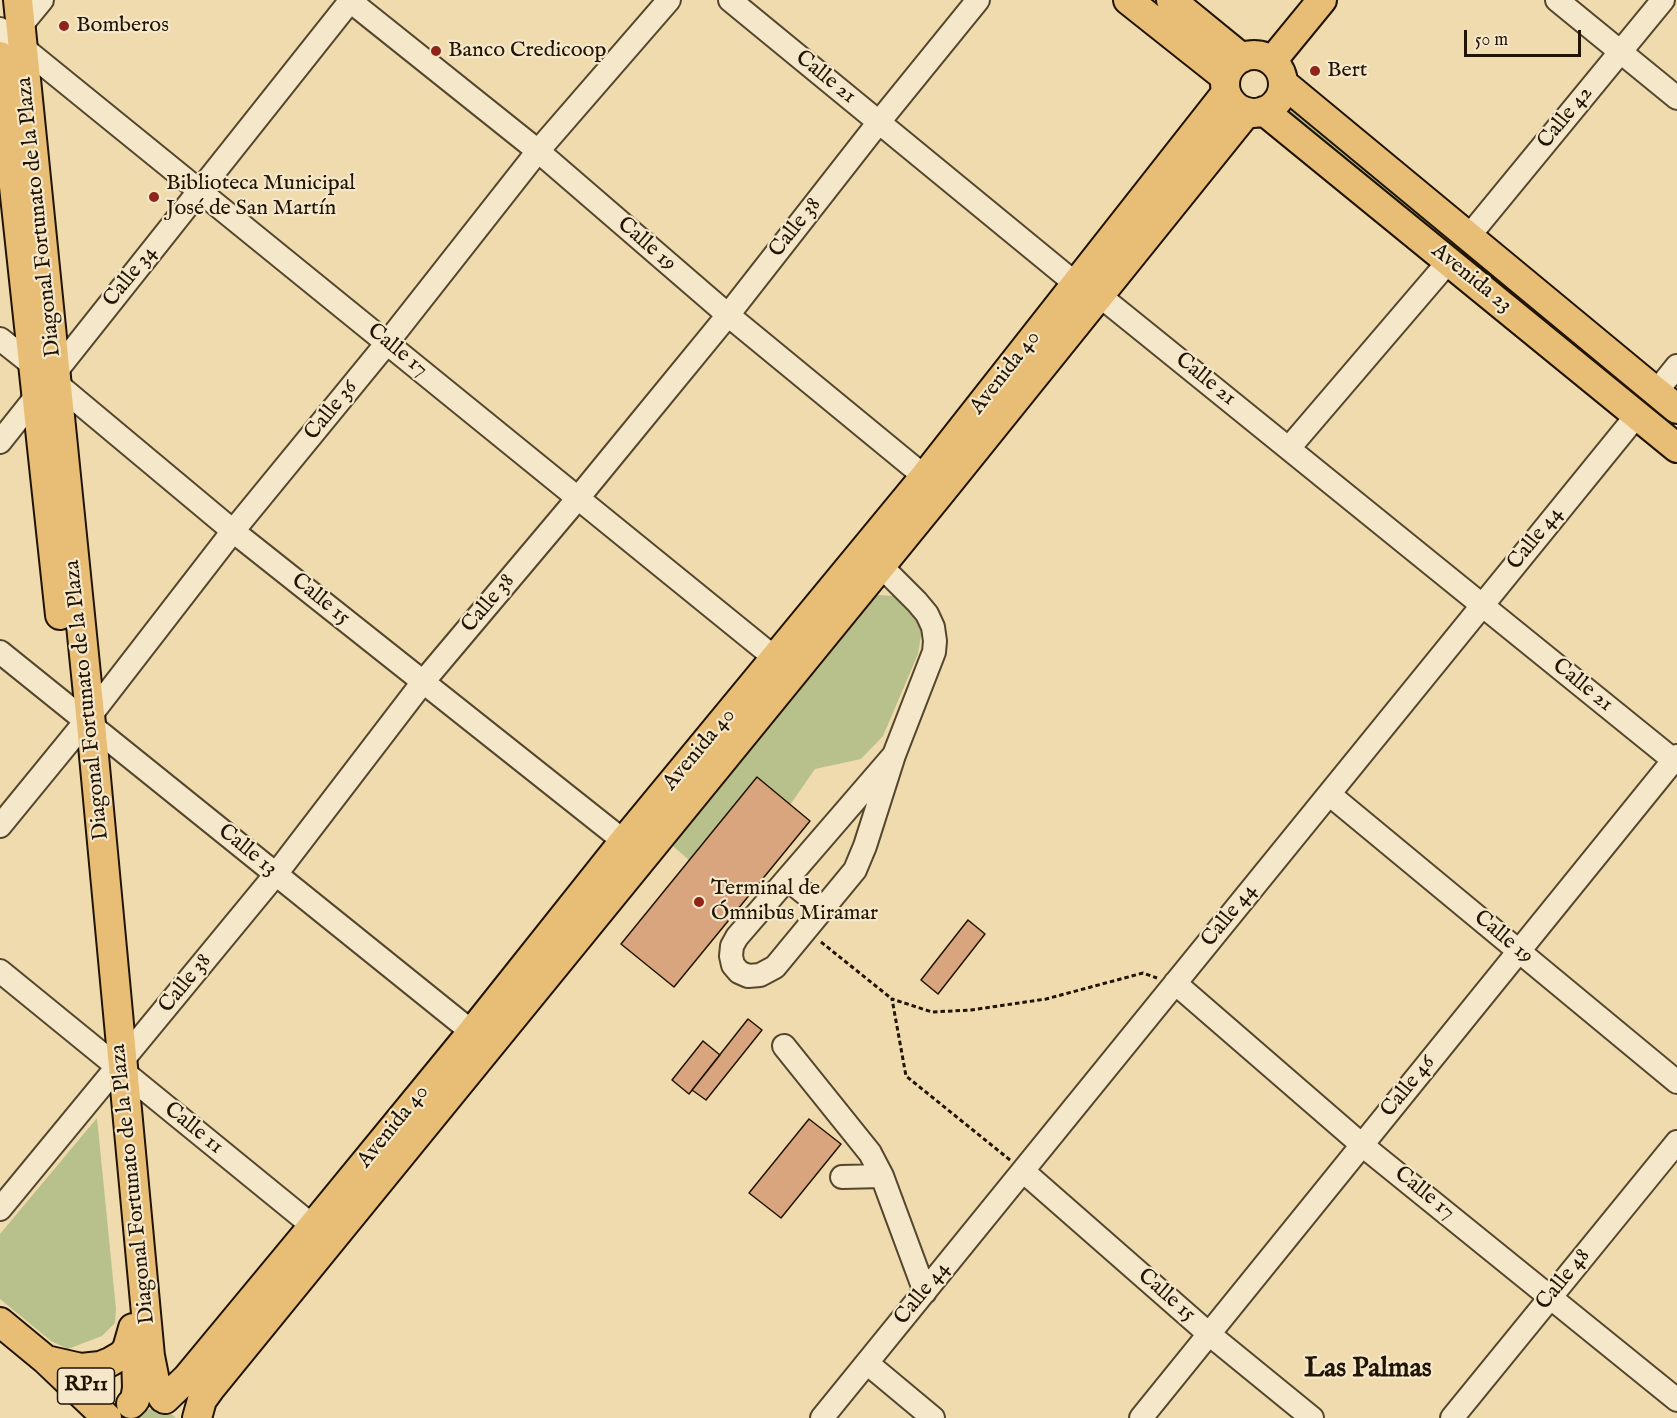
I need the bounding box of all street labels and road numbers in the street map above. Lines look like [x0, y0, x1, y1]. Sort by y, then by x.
street label: Calle 21 [789, 46, 861, 110]
street label: Diagonal Fortunato de la Plaza [12, 76, 68, 358]
street label: Calle 42 [1533, 81, 1599, 155]
street label: Calle 38 [764, 193, 828, 263]
street label: Calle 19 [611, 212, 681, 278]
street label: Avenida 23 [1425, 238, 1517, 320]
street label: Calle 34 [98, 241, 164, 313]
street label: Calle 17 [361, 319, 433, 383]
street label: Avenida 40 [965, 326, 1047, 420]
street label: Calle 21 [1169, 348, 1241, 412]
street label: Calle 36 [300, 376, 364, 446]
street label: Calle 44 [1503, 502, 1569, 576]
street label: Diagonal Fortunato de la Plaza [60, 559, 116, 841]
street label: Calle 15 [285, 568, 355, 632]
street label: Calle 38 [457, 569, 521, 639]
street label: Calle 21 [1546, 654, 1618, 718]
street label: Avenida 40 [658, 703, 742, 797]
street label: Calle 13 [212, 819, 282, 883]
street label: Calle 44 [1197, 879, 1263, 953]
street label: Calle 19 [1468, 905, 1538, 971]
street label: Calle 38 [154, 949, 218, 1019]
street label: Diagonal Fortunato de la Plaza [106, 1043, 162, 1325]
street label: Calle 46 [1376, 1051, 1442, 1123]
street label: Avenida 40 [352, 1080, 436, 1174]
street label: Calle 11 [158, 1097, 228, 1161]
street label: Calle 17 [1388, 1162, 1460, 1226]
street label: Calle 48 [1531, 1244, 1597, 1316]
street label: Calle 44 [890, 1257, 956, 1331]
street label: Calle 15 [1132, 1264, 1200, 1328]
road number: RP11 [58, 1368, 115, 1404]

